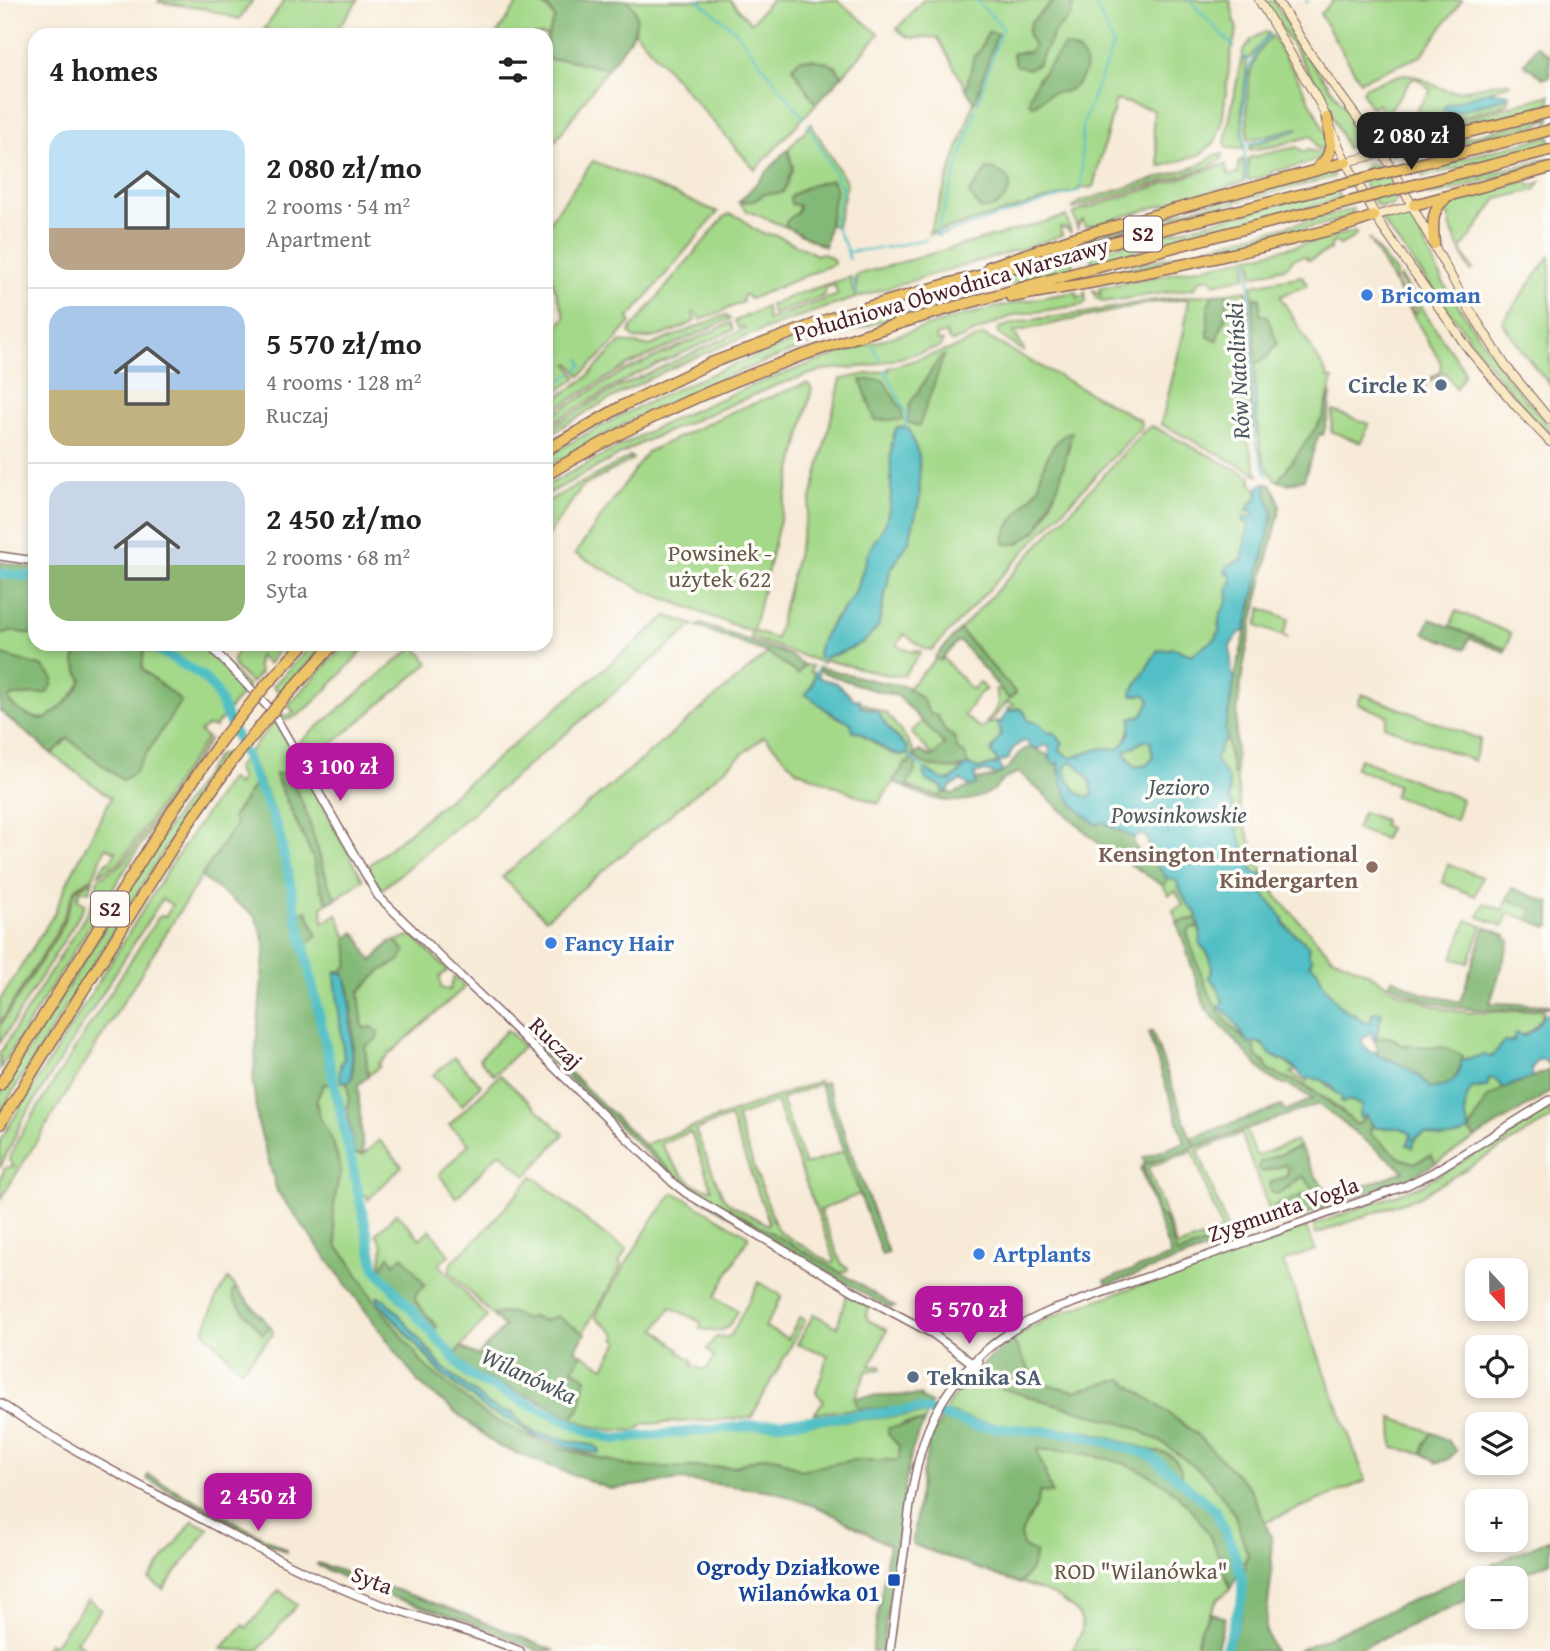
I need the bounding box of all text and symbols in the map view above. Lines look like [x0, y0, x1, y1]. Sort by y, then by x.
text: 4 homes [49, 48, 158, 92]
icon: filters [494, 51, 532, 89]
pin: 2 080 zł [1339, 113, 1483, 172]
text: 2 080 zł [1373, 118, 1449, 151]
text: 2 080 zł/mo [266, 145, 422, 189]
icon: home [105, 158, 189, 242]
text: 2 rooms · 54 m² [266, 189, 410, 222]
road number: S2 [1124, 216, 1162, 252]
text: Apartment [266, 222, 371, 255]
street label: Południowa Obwodnica Warszawy [790, 228, 1113, 349]
place label: Bricoman [1381, 278, 1481, 311]
marker: Bricoman [1359, 287, 1375, 303]
water label: Rów Natoliński [1216, 302, 1259, 441]
text: 5 570 zł/mo [266, 321, 422, 365]
icon: home [105, 334, 189, 418]
text: 4 rooms · 128 m² [266, 365, 421, 398]
place label: Circle K [1348, 368, 1427, 401]
marker: Circle K [1433, 377, 1449, 393]
text: Ruczaj [266, 398, 329, 431]
text: 2 450 zł/mo [266, 496, 422, 540]
icon: home [105, 509, 189, 593]
park label: Powsinek - użytek 622 [668, 536, 772, 595]
text: 2 rooms · 68 m² [266, 540, 410, 573]
text: Syta [266, 573, 308, 606]
pin: 3 100 zł [268, 744, 412, 803]
text: 3 100 zł [302, 749, 378, 782]
water label: Jezioro Powsinkowskie [1110, 769, 1247, 832]
place label: Kensington International Kindergarten [1098, 837, 1358, 896]
marker: Kensington International Kindergarten [1364, 859, 1380, 875]
road number: S2 [91, 892, 129, 926]
place label: Fancy Hair [565, 926, 675, 959]
marker: Fancy Hair [543, 935, 559, 951]
street label: Ruczaj [522, 1009, 590, 1076]
street label: Zygmunta Vogla [1203, 1167, 1363, 1250]
place label: Artplants [993, 1237, 1091, 1270]
marker: Artplants [971, 1246, 987, 1262]
north arrow [1465, 1258, 1528, 1321]
map controls [1465, 1258, 1528, 1629]
pin: 5 570 zł [897, 1286, 1041, 1346]
text: 5 570 zł [931, 1292, 1007, 1325]
button: locate [1465, 1335, 1528, 1398]
water label: Wilanówka [476, 1338, 583, 1413]
place label: Teknika SA [927, 1360, 1042, 1393]
marker: Teknika SA [905, 1369, 921, 1385]
button: layers [1465, 1412, 1528, 1475]
pin: 2 450 zł [186, 1474, 330, 1533]
text: 2 450 zł [220, 1479, 296, 1512]
button: + [1465, 1489, 1528, 1552]
place label: Ogrody Działkowe Wilanówka 01 [697, 1550, 880, 1609]
park label: ROD "Wilanówka" [1054, 1554, 1228, 1587]
street label: Syta [347, 1557, 398, 1602]
button: − [1465, 1566, 1528, 1629]
marker: Ogrody Działkowe Wilanówka 01 [886, 1572, 902, 1588]

